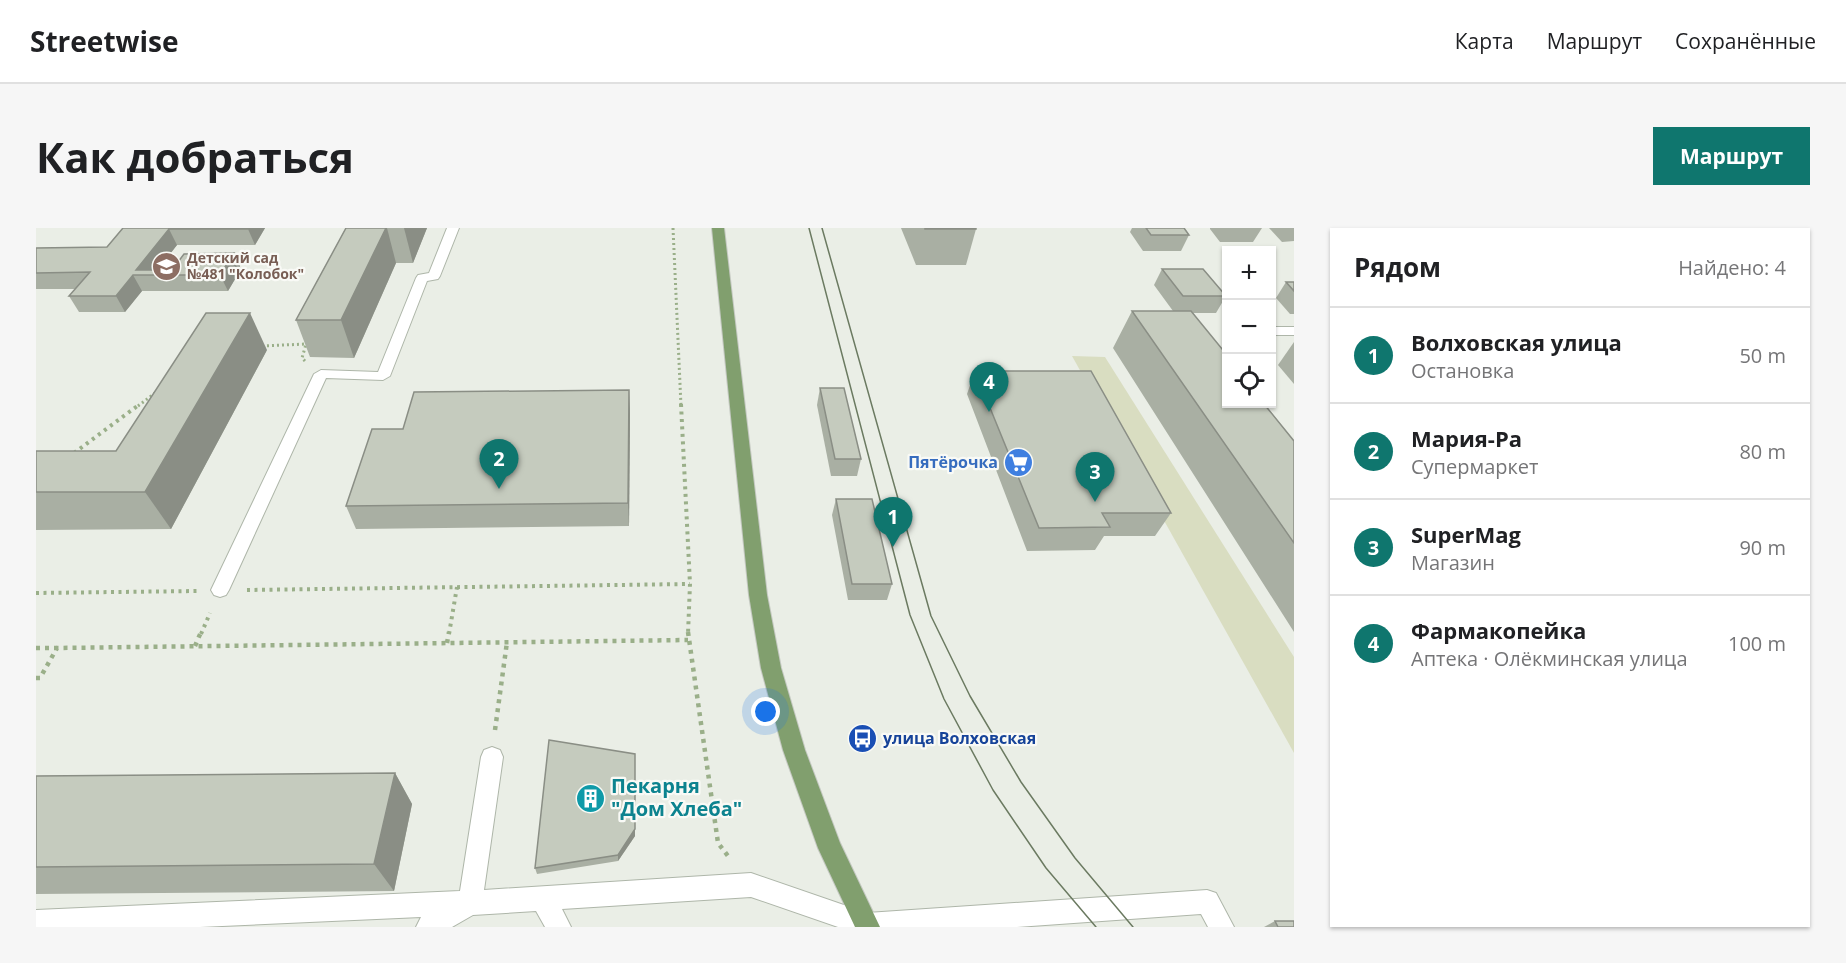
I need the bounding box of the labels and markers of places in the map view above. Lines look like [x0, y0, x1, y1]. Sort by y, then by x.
place label: Детский сад №481 "Колобок" [187, 248, 304, 283]
school or university icon: Детский сад №481 "Колобок" [150, 250, 182, 282]
pin: 4 [970, 362, 1008, 412]
pin: 2 [480, 440, 518, 489]
supermarket icon: Пятёрочка [1003, 446, 1035, 478]
place label: Пятёрочка [908, 451, 998, 473]
pin: 3 [1076, 452, 1114, 502]
pin: 1 [874, 498, 912, 547]
bus stop icon: улица Волховская [846, 722, 878, 754]
place label: улица Волховская [883, 727, 1036, 749]
place label: Пекарня "Дом Хлеба" [611, 772, 742, 822]
building icon: Пекарня "Дом Хлеба" [574, 782, 606, 814]

